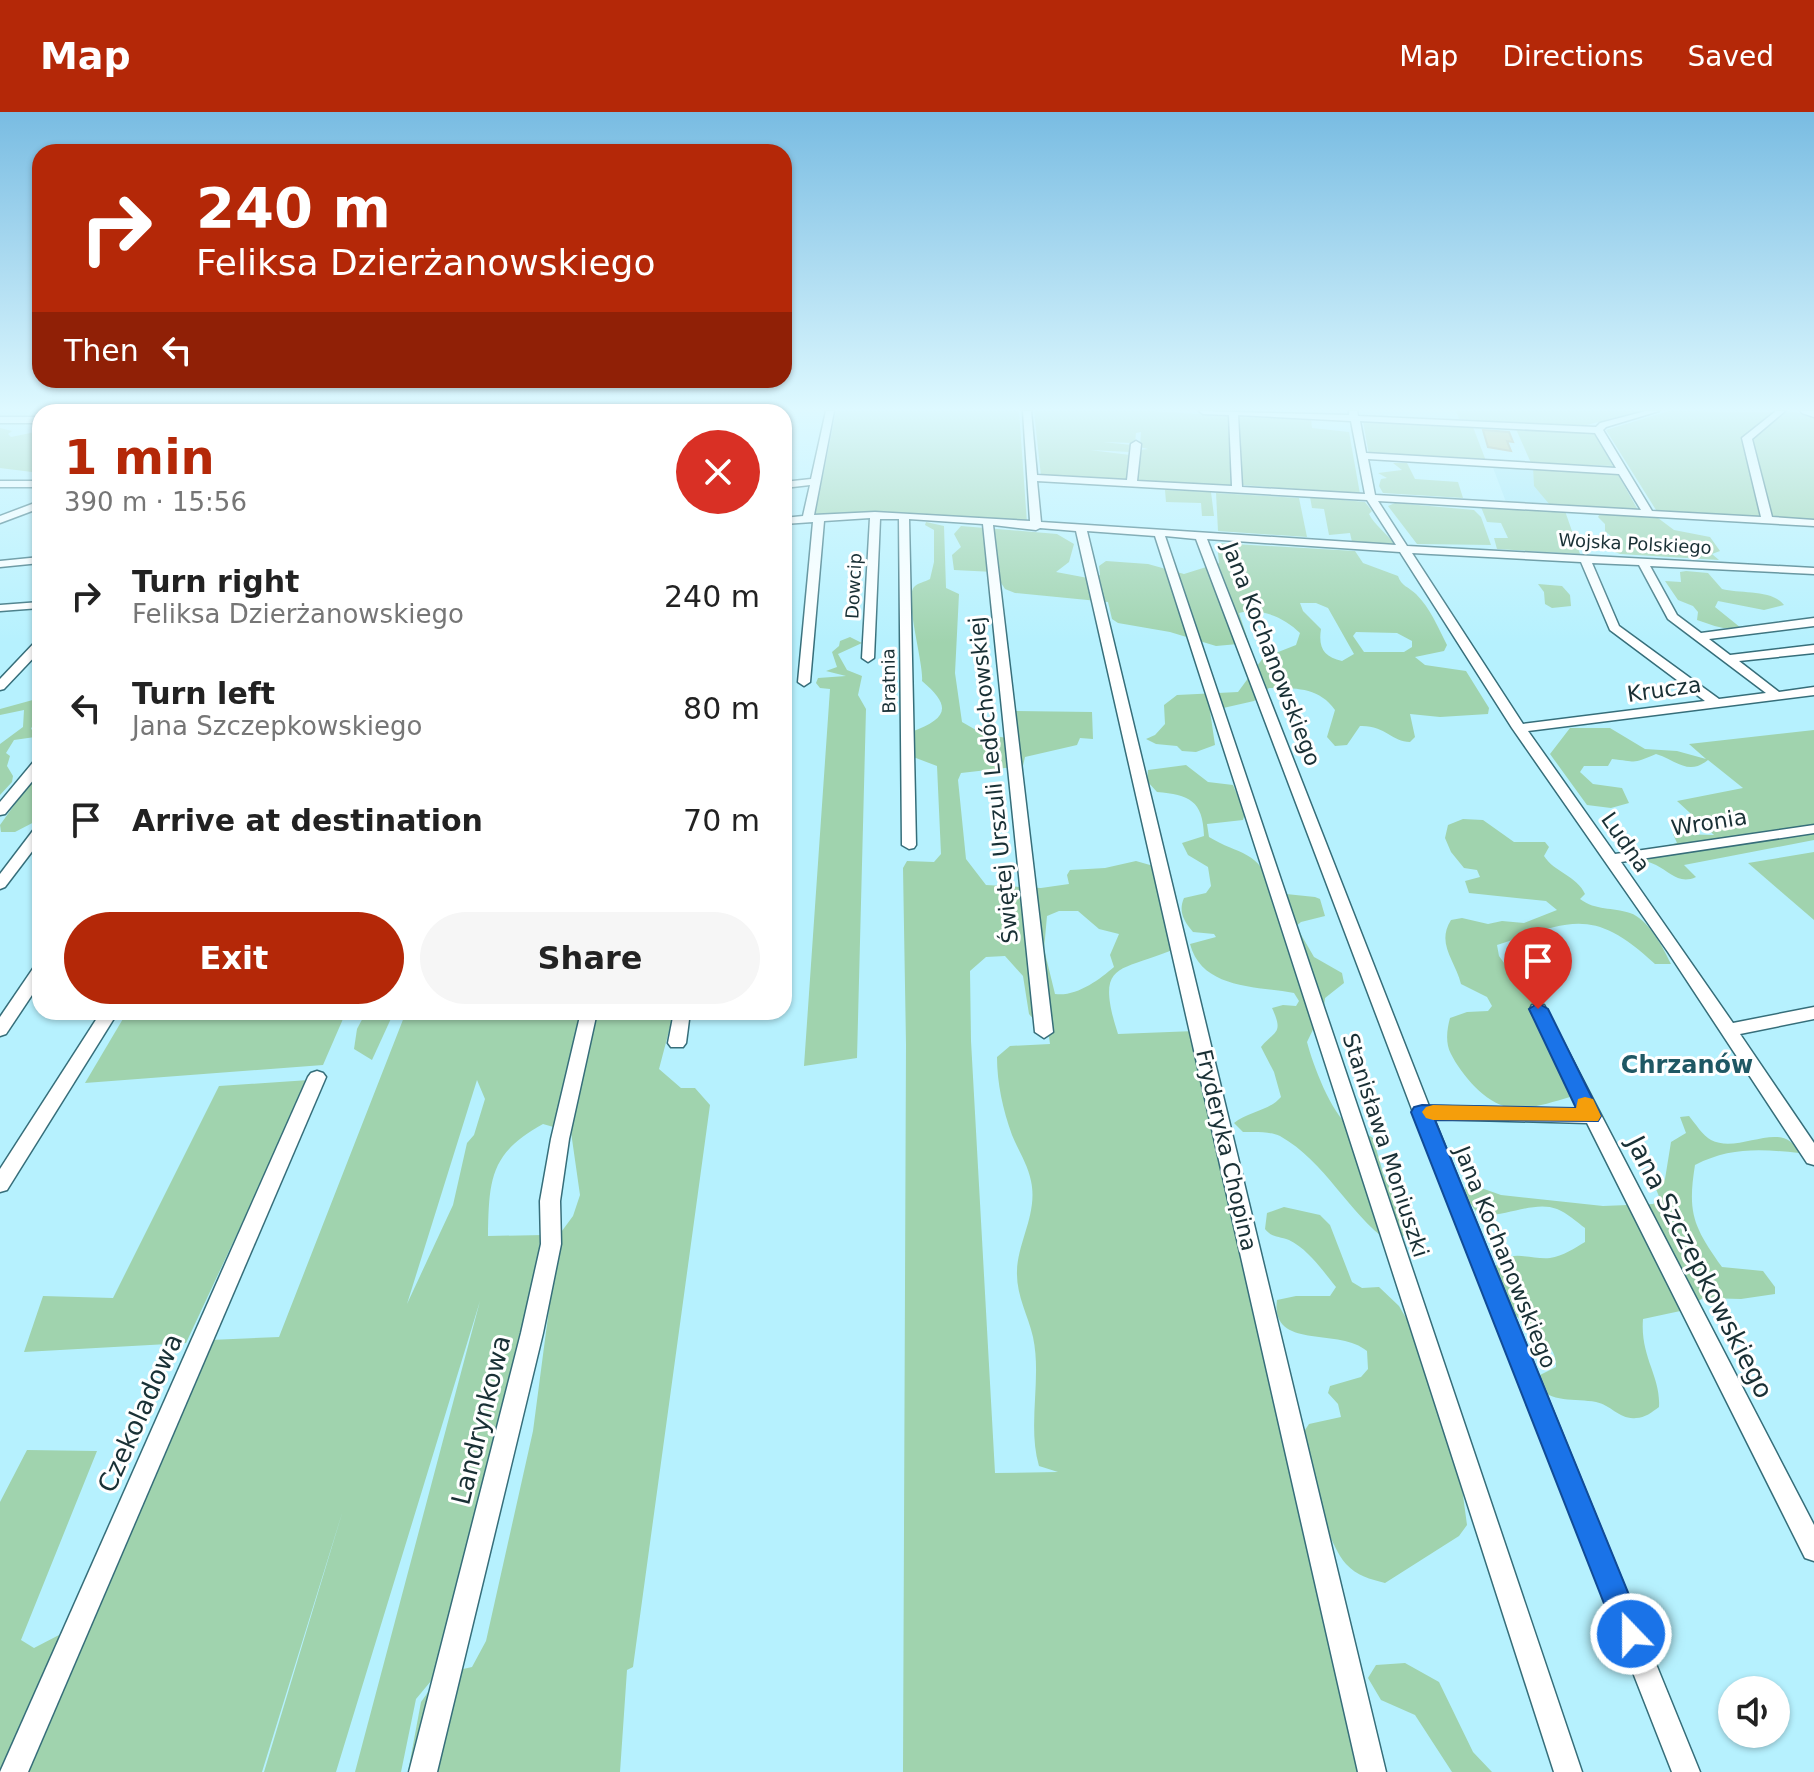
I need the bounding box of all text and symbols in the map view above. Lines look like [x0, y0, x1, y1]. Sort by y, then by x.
text: Map [40, 34, 131, 78]
text: Map [1399, 40, 1458, 73]
text: Directions [1502, 40, 1643, 73]
text: Saved [1687, 40, 1774, 73]
text: 240 m [196, 175, 391, 240]
icon: right [64, 176, 168, 280]
text: Feliksa Dzierżanowskiego [196, 242, 655, 283]
icon: left [155, 328, 199, 372]
text: Then [64, 333, 139, 368]
text: 1 min [64, 429, 215, 485]
button: close [676, 430, 760, 514]
text: 390 m · 15:56 [64, 487, 247, 517]
street label: Wojska Polskiego [1558, 529, 1712, 558]
street label: Jana Kochanowskiego [1217, 537, 1326, 769]
street label: Dowcip [841, 553, 866, 619]
text: Turn right [132, 564, 299, 599]
icon: right [64, 574, 108, 618]
text: 240 m [664, 579, 760, 614]
text: Feliksa Dzierżanowskiego [132, 599, 464, 629]
street label: Świętej Urszuli Ledóchowskiej [964, 615, 1023, 945]
street label: Bratnia [877, 648, 900, 714]
street label: Krucza [1625, 672, 1703, 707]
text: Turn left [132, 676, 275, 711]
icon: left [64, 686, 108, 730]
text: 80 m [683, 691, 760, 726]
text: Jana Szczepkowskiego [132, 711, 422, 741]
icon: arrive [64, 798, 108, 842]
text: Arrive at destination [132, 803, 483, 838]
text: 70 m [683, 803, 760, 838]
street label: Wronia [1669, 804, 1749, 841]
street label: Ludna [1596, 808, 1655, 877]
button: Exit [64, 912, 404, 1004]
button: Share [420, 912, 760, 1004]
pin [1504, 927, 1572, 1009]
icon: arrive [1516, 939, 1560, 983]
street label: Stanisława Moniuszki [1337, 1030, 1434, 1260]
street label: Fryderyka Chopina [1191, 1047, 1262, 1253]
district label: Chrzanów [1621, 1051, 1753, 1079]
street label: Jana Szczepkowskiego [1620, 1129, 1779, 1403]
street label: Jana Kochanowskiego [1449, 1141, 1562, 1372]
street label: Czekoladowa [92, 1329, 188, 1497]
street label: Landrynkowa [445, 1332, 517, 1508]
position arrow [1589, 1592, 1673, 1676]
map controls [1718, 1676, 1790, 1748]
button: sound [1718, 1676, 1790, 1748]

